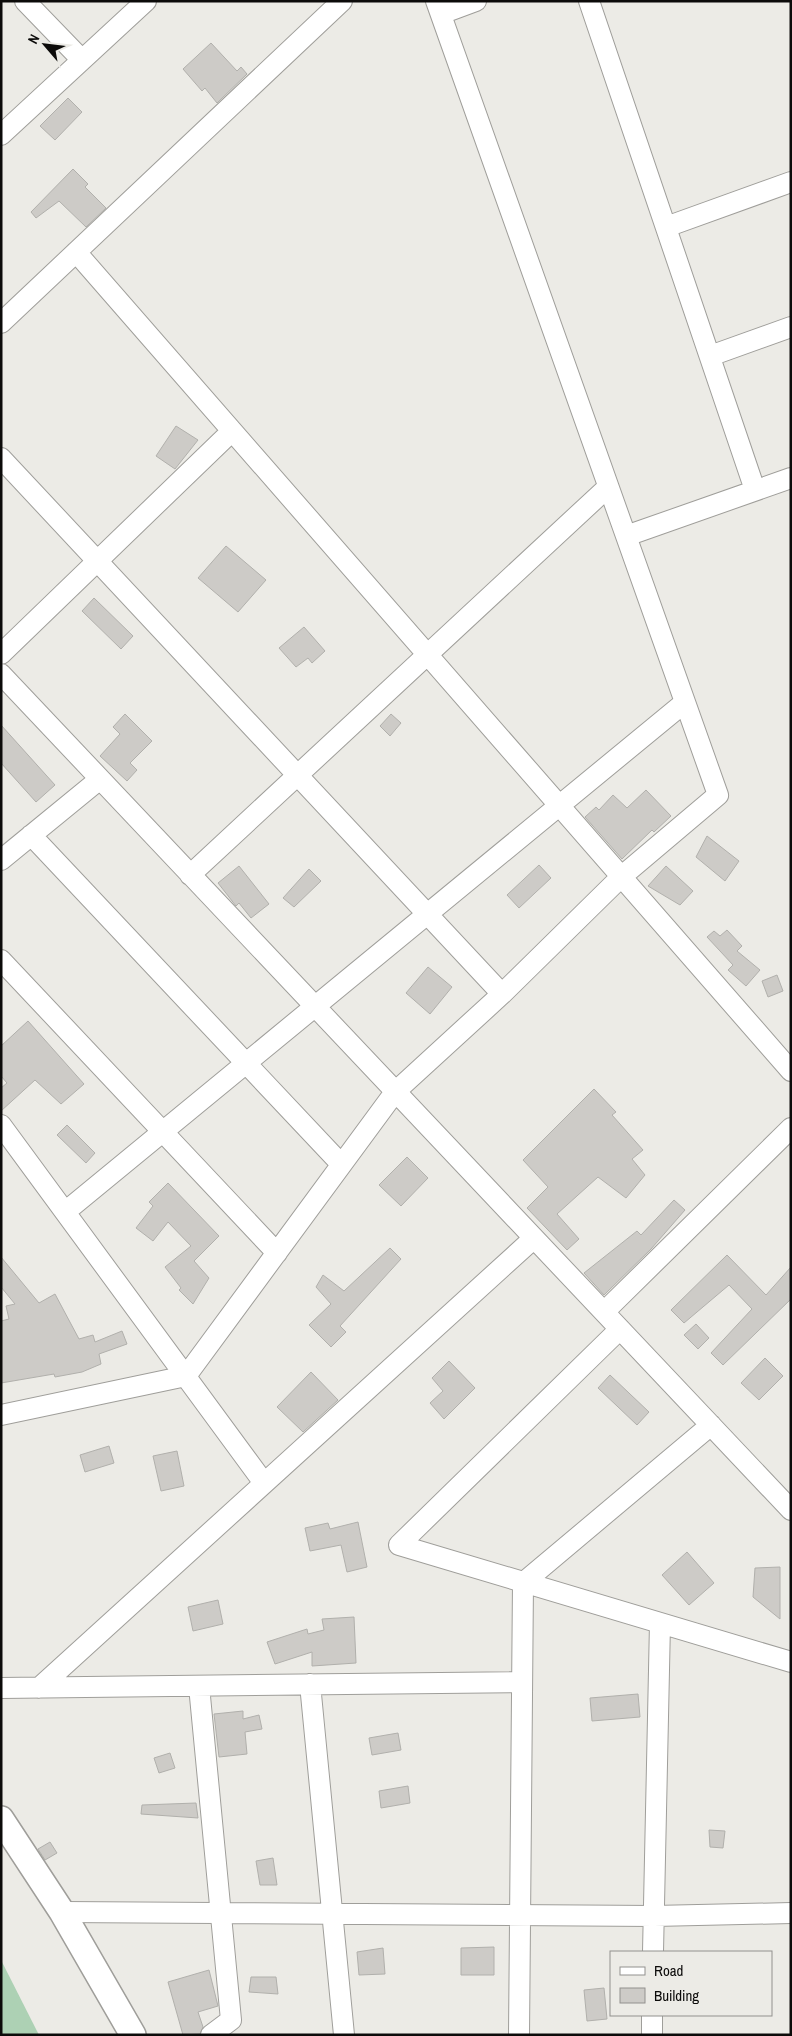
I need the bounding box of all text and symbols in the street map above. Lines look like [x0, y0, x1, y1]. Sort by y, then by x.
north arrow [20, 20, 70, 70]
text: N [24, 31, 43, 47]
legend [610, 1951, 772, 2016]
text: Road [654, 1960, 683, 1981]
text: Building [654, 1985, 699, 2006]

